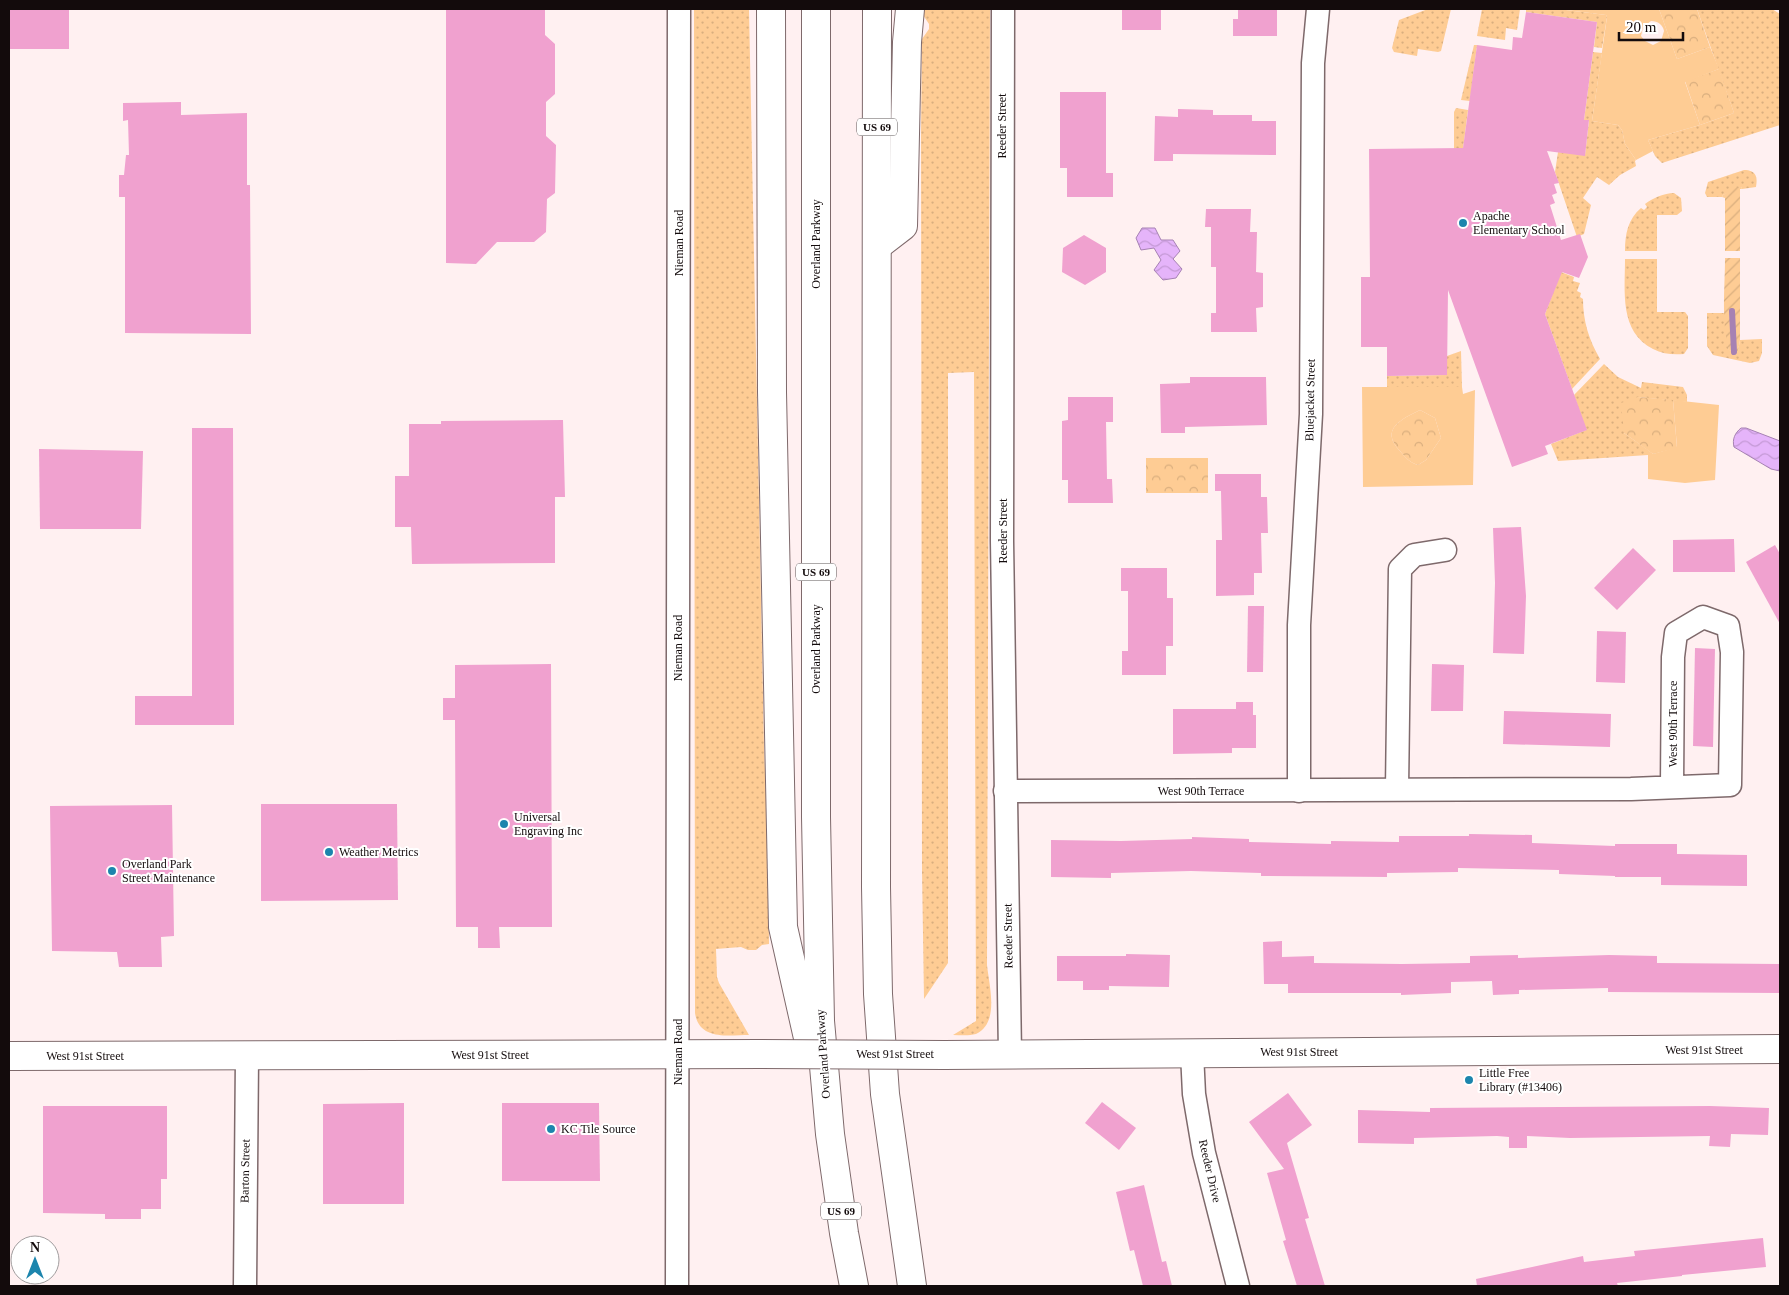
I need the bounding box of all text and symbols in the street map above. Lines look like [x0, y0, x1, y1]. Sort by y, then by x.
scale bar [1619, 10, 1683, 42]
text: 20 m [1626, 19, 1657, 35]
street label: Reeder Street [995, 93, 1009, 158]
road number: US 69 [857, 118, 897, 136]
street label: Overland Parkway [809, 199, 823, 289]
place label: Apache Elementary School [1473, 209, 1565, 237]
street label: Nieman Road [672, 210, 686, 276]
marker: Apache Elementary School [1457, 217, 1469, 229]
street label: Bluejacket Street [1302, 358, 1318, 441]
street label: Reeder Street [996, 498, 1010, 563]
road number: US 69 [796, 564, 836, 580]
street label: Overland Parkway [809, 604, 823, 694]
street label: Nieman Road [671, 615, 685, 681]
street label: West 90th Terrace [1666, 681, 1680, 767]
street label: West 90th Terrace [1158, 784, 1244, 798]
place label: Universal Engraving Inc [514, 810, 582, 838]
marker: Universal Engraving Inc [498, 818, 510, 830]
place label: Weather Metrics [339, 845, 419, 859]
marker: Weather Metrics [323, 846, 335, 858]
place label: Overland Park Street Maintenance [122, 857, 215, 885]
marker: Overland Park Street Maintenance [106, 865, 118, 877]
street label: Reeder Street [1000, 903, 1016, 969]
street label: Overland Parkway [813, 1009, 833, 1099]
street label: Nieman Road [671, 1019, 685, 1085]
street label: West 91st Street [1665, 1043, 1744, 1057]
street label: West 91st Street [1260, 1045, 1339, 1059]
street label: West 91st Street [856, 1047, 935, 1061]
street label: West 91st Street [451, 1048, 530, 1062]
street label: West 91st Street [46, 1049, 125, 1063]
place label: Little Free Library (#13406) [1479, 1066, 1562, 1094]
marker: Little Free Library (#13406) [1463, 1074, 1475, 1086]
place label: KC Tile Source [561, 1122, 636, 1136]
marker: KC Tile Source [545, 1123, 557, 1135]
street label: Barton Street [237, 1138, 253, 1203]
street label: Reeder Drive [1196, 1138, 1224, 1204]
road number: US 69 [821, 1202, 861, 1220]
north arrow [10, 1235, 60, 1285]
text: N [30, 1240, 40, 1255]

